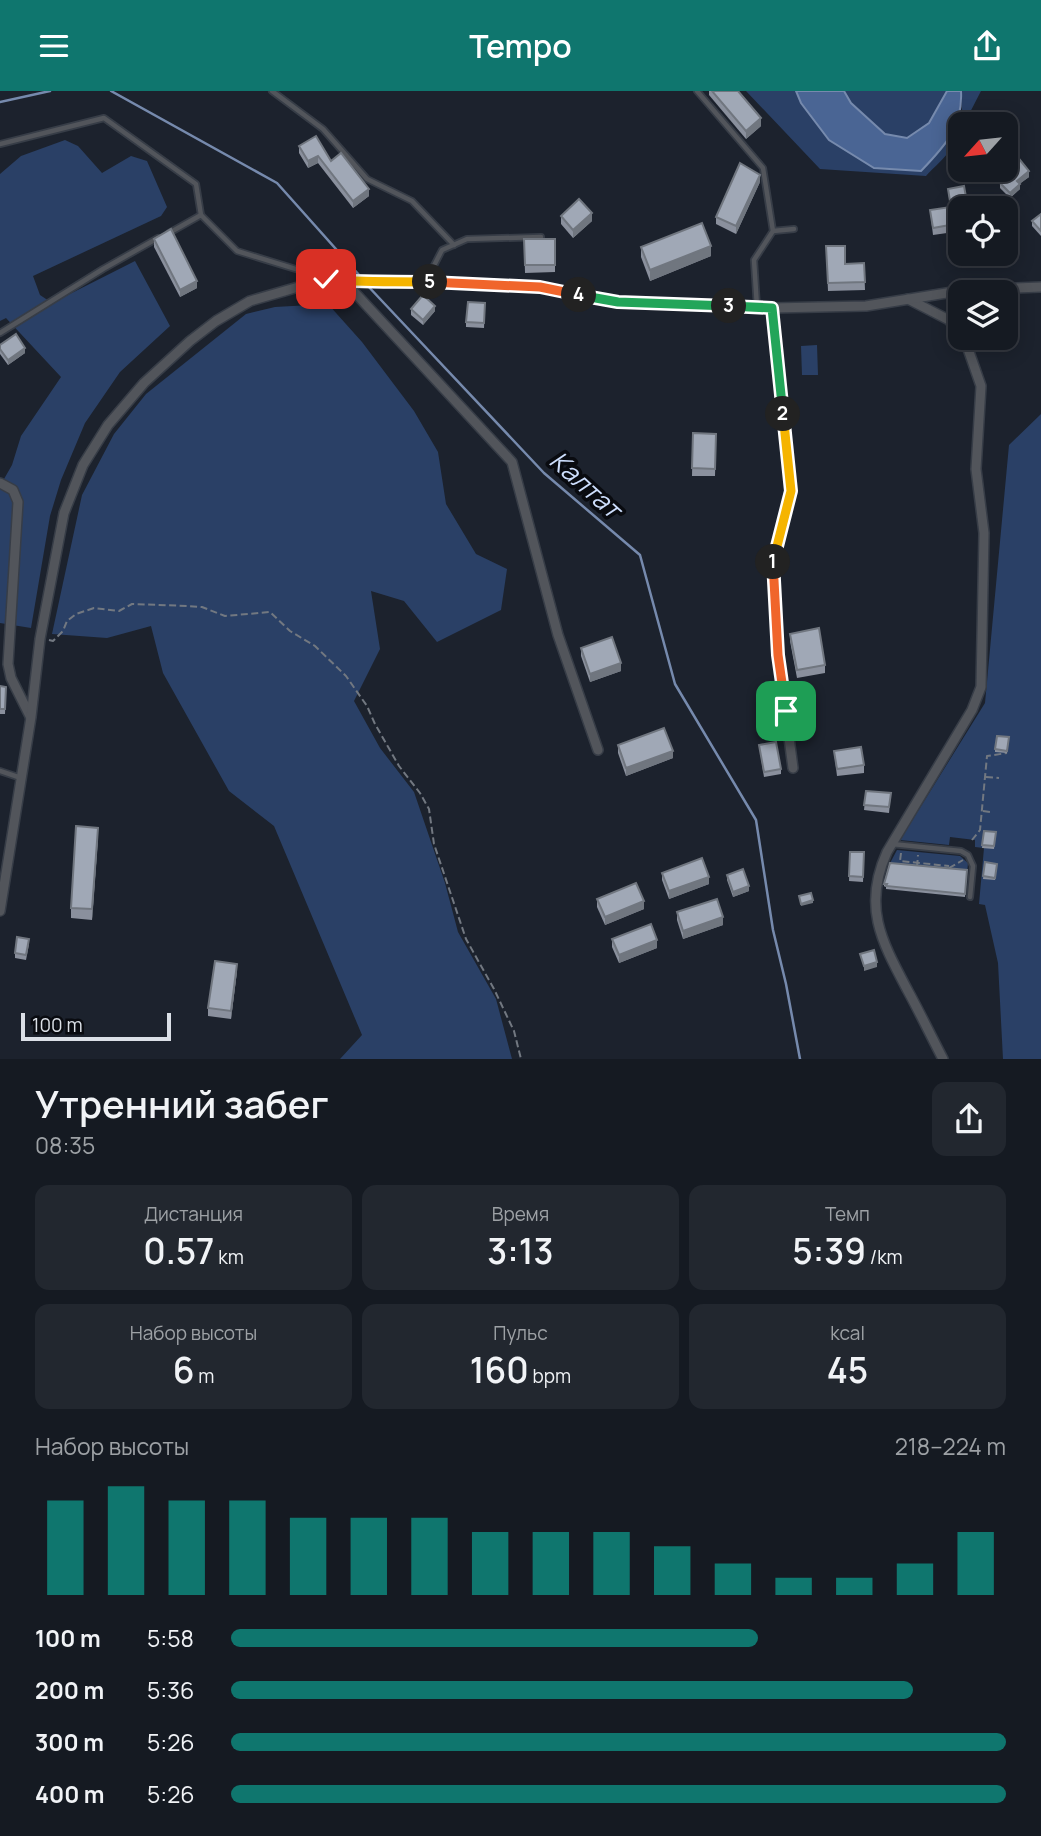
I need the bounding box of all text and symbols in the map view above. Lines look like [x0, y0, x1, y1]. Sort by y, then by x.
text: Tempo [469, 24, 572, 68]
icon: menu [35, 27, 73, 65]
icon: share [968, 27, 1006, 65]
north arrow [948, 112, 1018, 182]
map controls [948, 112, 1018, 350]
button: locate [948, 196, 1018, 266]
pin [296, 249, 356, 309]
icon: check [307, 260, 345, 298]
pin: 5 [412, 265, 448, 299]
text: 5 [424, 268, 435, 294]
pin: 4 [562, 277, 596, 313]
button: layers [948, 280, 1018, 350]
text: 4 [573, 281, 584, 307]
pin: 3 [712, 289, 746, 323]
text: 3 [723, 292, 734, 318]
pin: 2 [766, 397, 800, 431]
text: 2 [777, 400, 788, 426]
water label: Калтат [542, 442, 633, 528]
pin: 1 [756, 545, 790, 580]
text: 1 [768, 548, 777, 574]
pin [756, 681, 816, 741]
icon: arrive [767, 692, 805, 730]
scale bar [21, 1010, 172, 1042]
text: 100 m [32, 1012, 83, 1038]
text: Утренний забег [35, 1077, 329, 1129]
button: share [932, 1082, 1006, 1156]
text: 08:35 [35, 1129, 95, 1161]
text: Дистанция [144, 1201, 243, 1227]
text: Время [492, 1201, 549, 1227]
text: Темп [825, 1201, 870, 1227]
text: 0.57 [143, 1227, 214, 1275]
text: 3:13 [487, 1227, 554, 1275]
text: 5:39 [792, 1227, 866, 1275]
text: km [214, 1244, 244, 1270]
text: /km [866, 1244, 903, 1270]
text: Набор высоты [130, 1320, 257, 1346]
text: Пульс [493, 1320, 548, 1346]
text: kcal [830, 1320, 865, 1346]
text: 6 [173, 1346, 194, 1394]
text: 160 [470, 1346, 529, 1394]
text: 45 [827, 1346, 868, 1394]
text: m [194, 1363, 214, 1389]
text: bpm [529, 1363, 571, 1389]
text: Набор высоты [35, 1430, 189, 1462]
text: 218–224 m [895, 1430, 1006, 1462]
text: 100 m [35, 1622, 101, 1654]
text: 5:58 [147, 1622, 194, 1654]
text: 200 m [35, 1674, 104, 1706]
text: 5:36 [147, 1674, 194, 1706]
text: 300 m [35, 1726, 104, 1758]
text: 5:26 [147, 1726, 195, 1758]
text: 400 m [35, 1778, 105, 1810]
text: 5:26 [147, 1778, 195, 1810]

